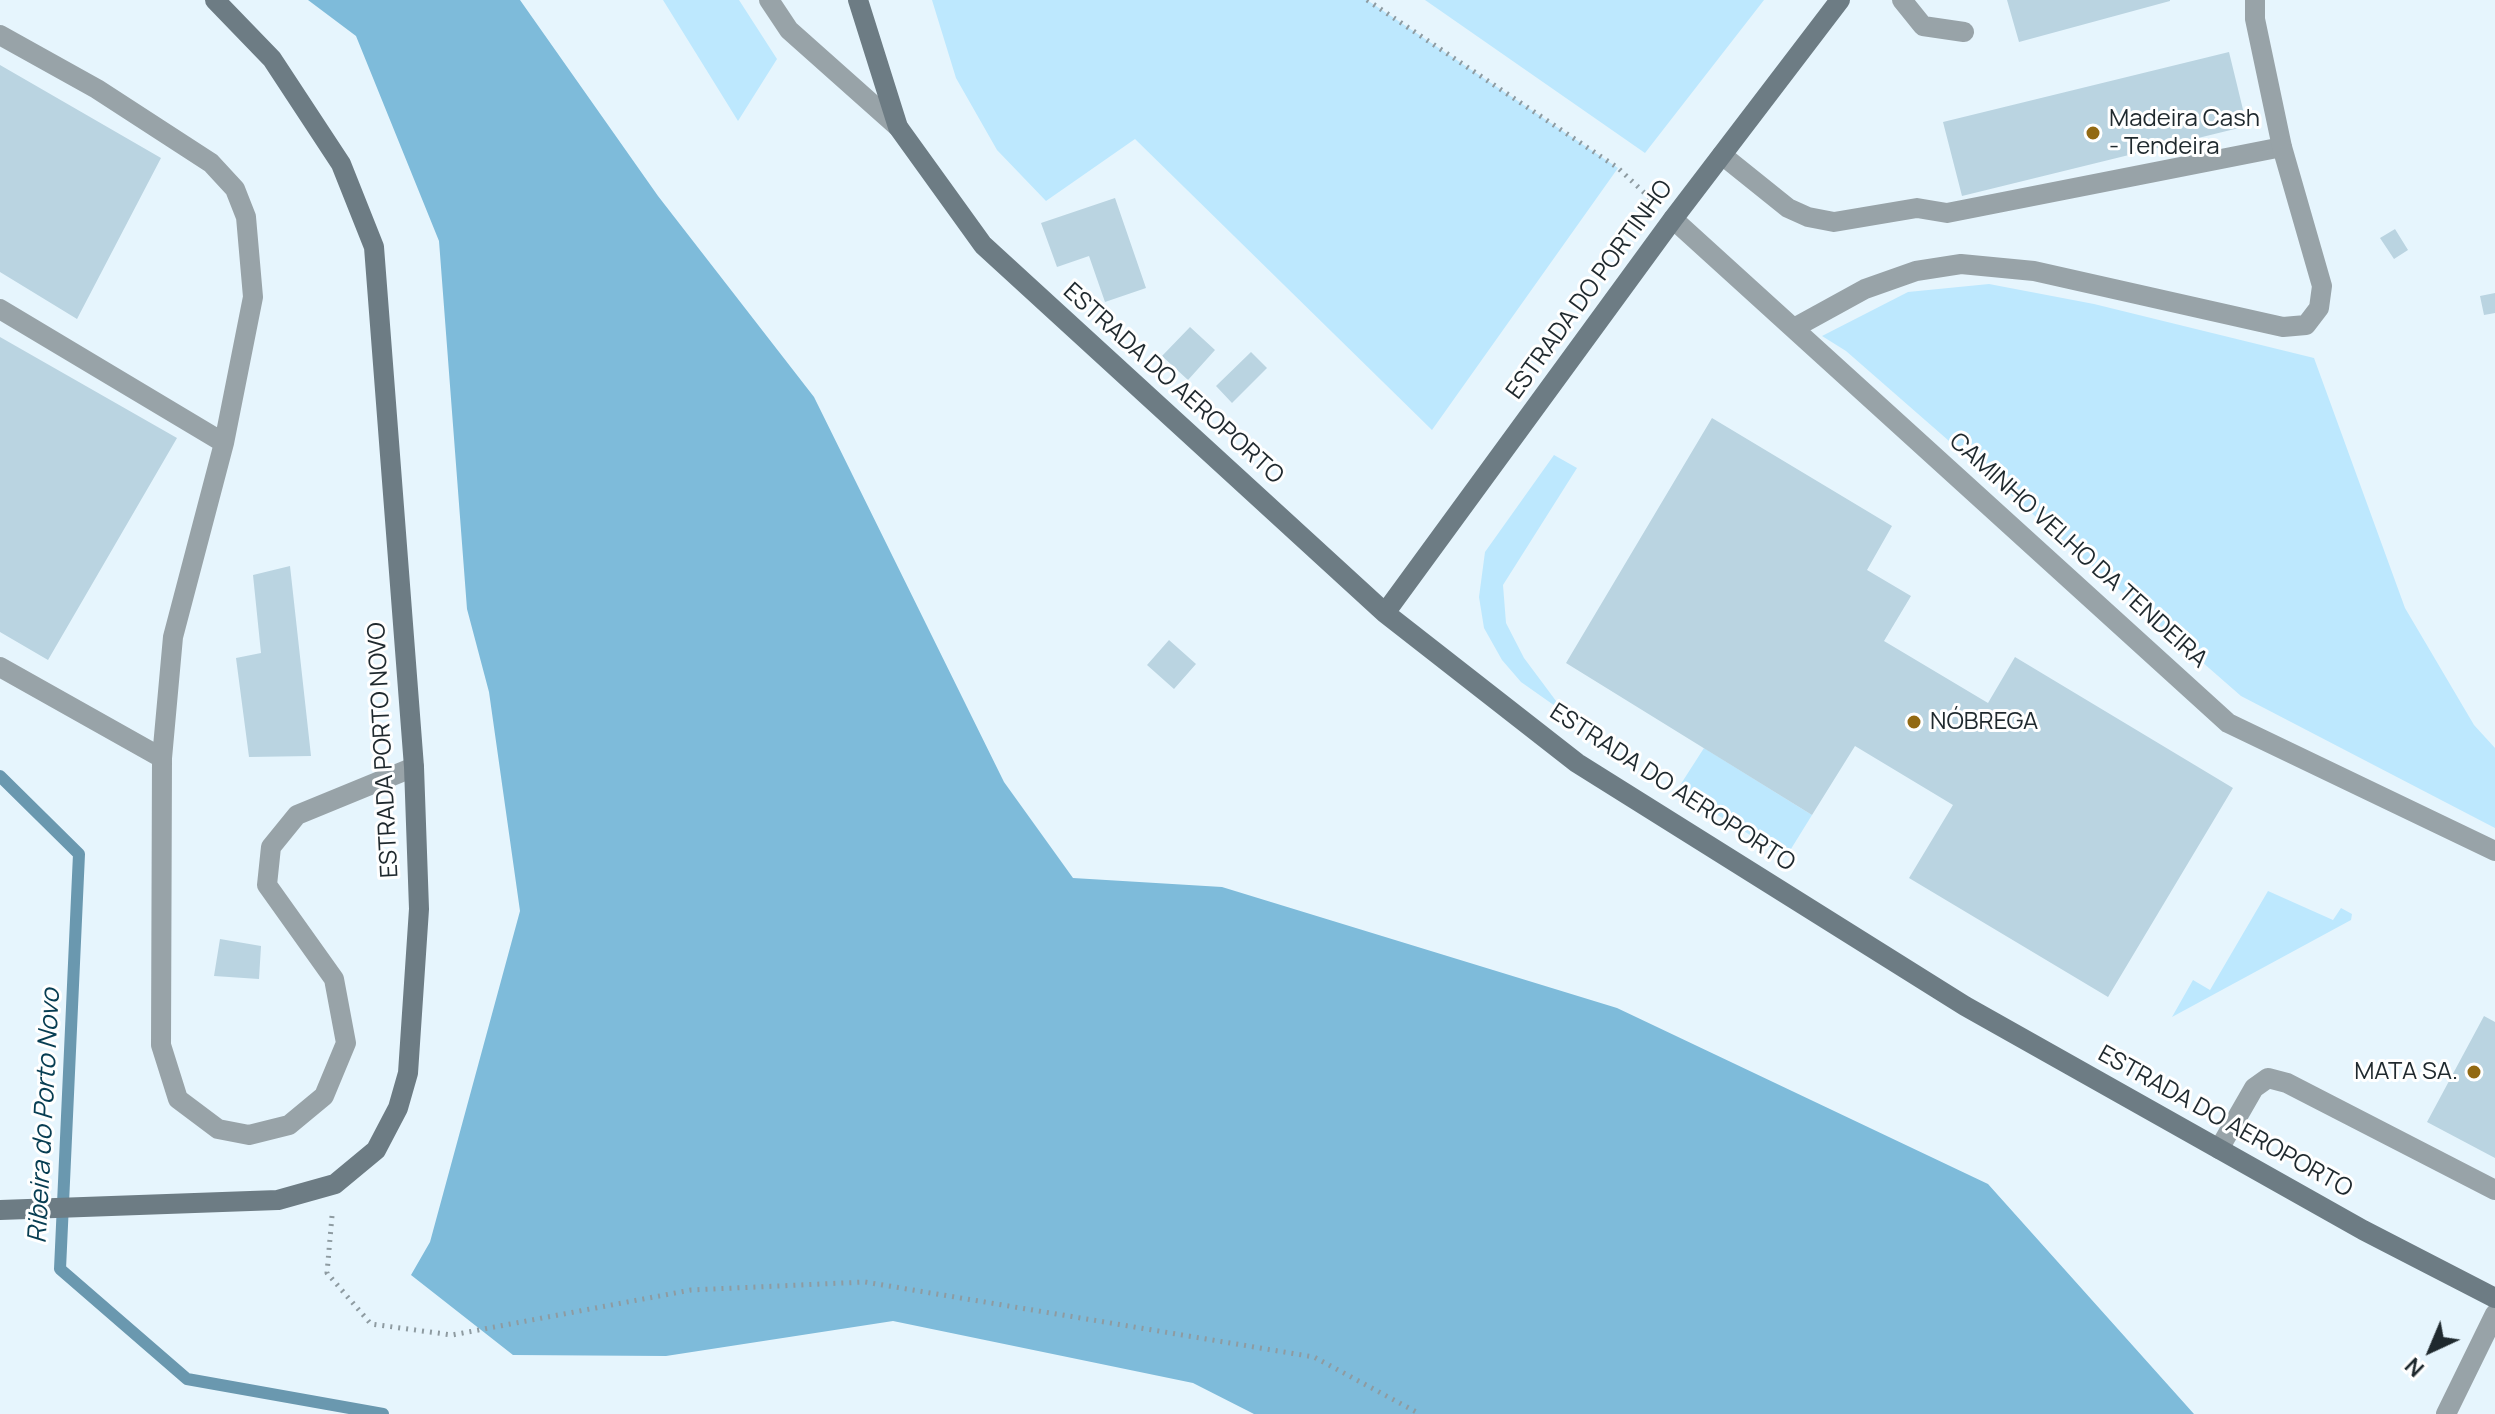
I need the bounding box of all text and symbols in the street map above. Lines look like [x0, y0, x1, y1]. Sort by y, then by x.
place label: Madeira Cash - Tendeira [2109, 105, 2260, 161]
marker: Madeira Cash - Tendeira [2084, 124, 2102, 142]
street label: ESTRADA DO PORTINHO [1501, 175, 1679, 405]
street label: ESTRADA DO AEROPORTO [1057, 277, 1289, 491]
street label: CAMINHO VELHO DA TENDEIRA [1943, 427, 2213, 675]
street label: ESTRADA PORTO NOVO [363, 621, 405, 879]
street label: ESTRADA DO AEROPORTO [1544, 698, 1800, 878]
place label: NÓBREGA [1930, 708, 2038, 736]
marker: NÓBREGA [1905, 713, 1923, 731]
water label: Ribeira do Porto Novo [23, 988, 67, 1244]
street label: ESTRADA DO AEROPORTO [2093, 1040, 2357, 1204]
place label: MATA SA. [2354, 1058, 2458, 1086]
marker: MATA SA. [2465, 1063, 2483, 1081]
north arrow [2391, 1310, 2471, 1390]
text: N [2398, 1351, 2430, 1384]

